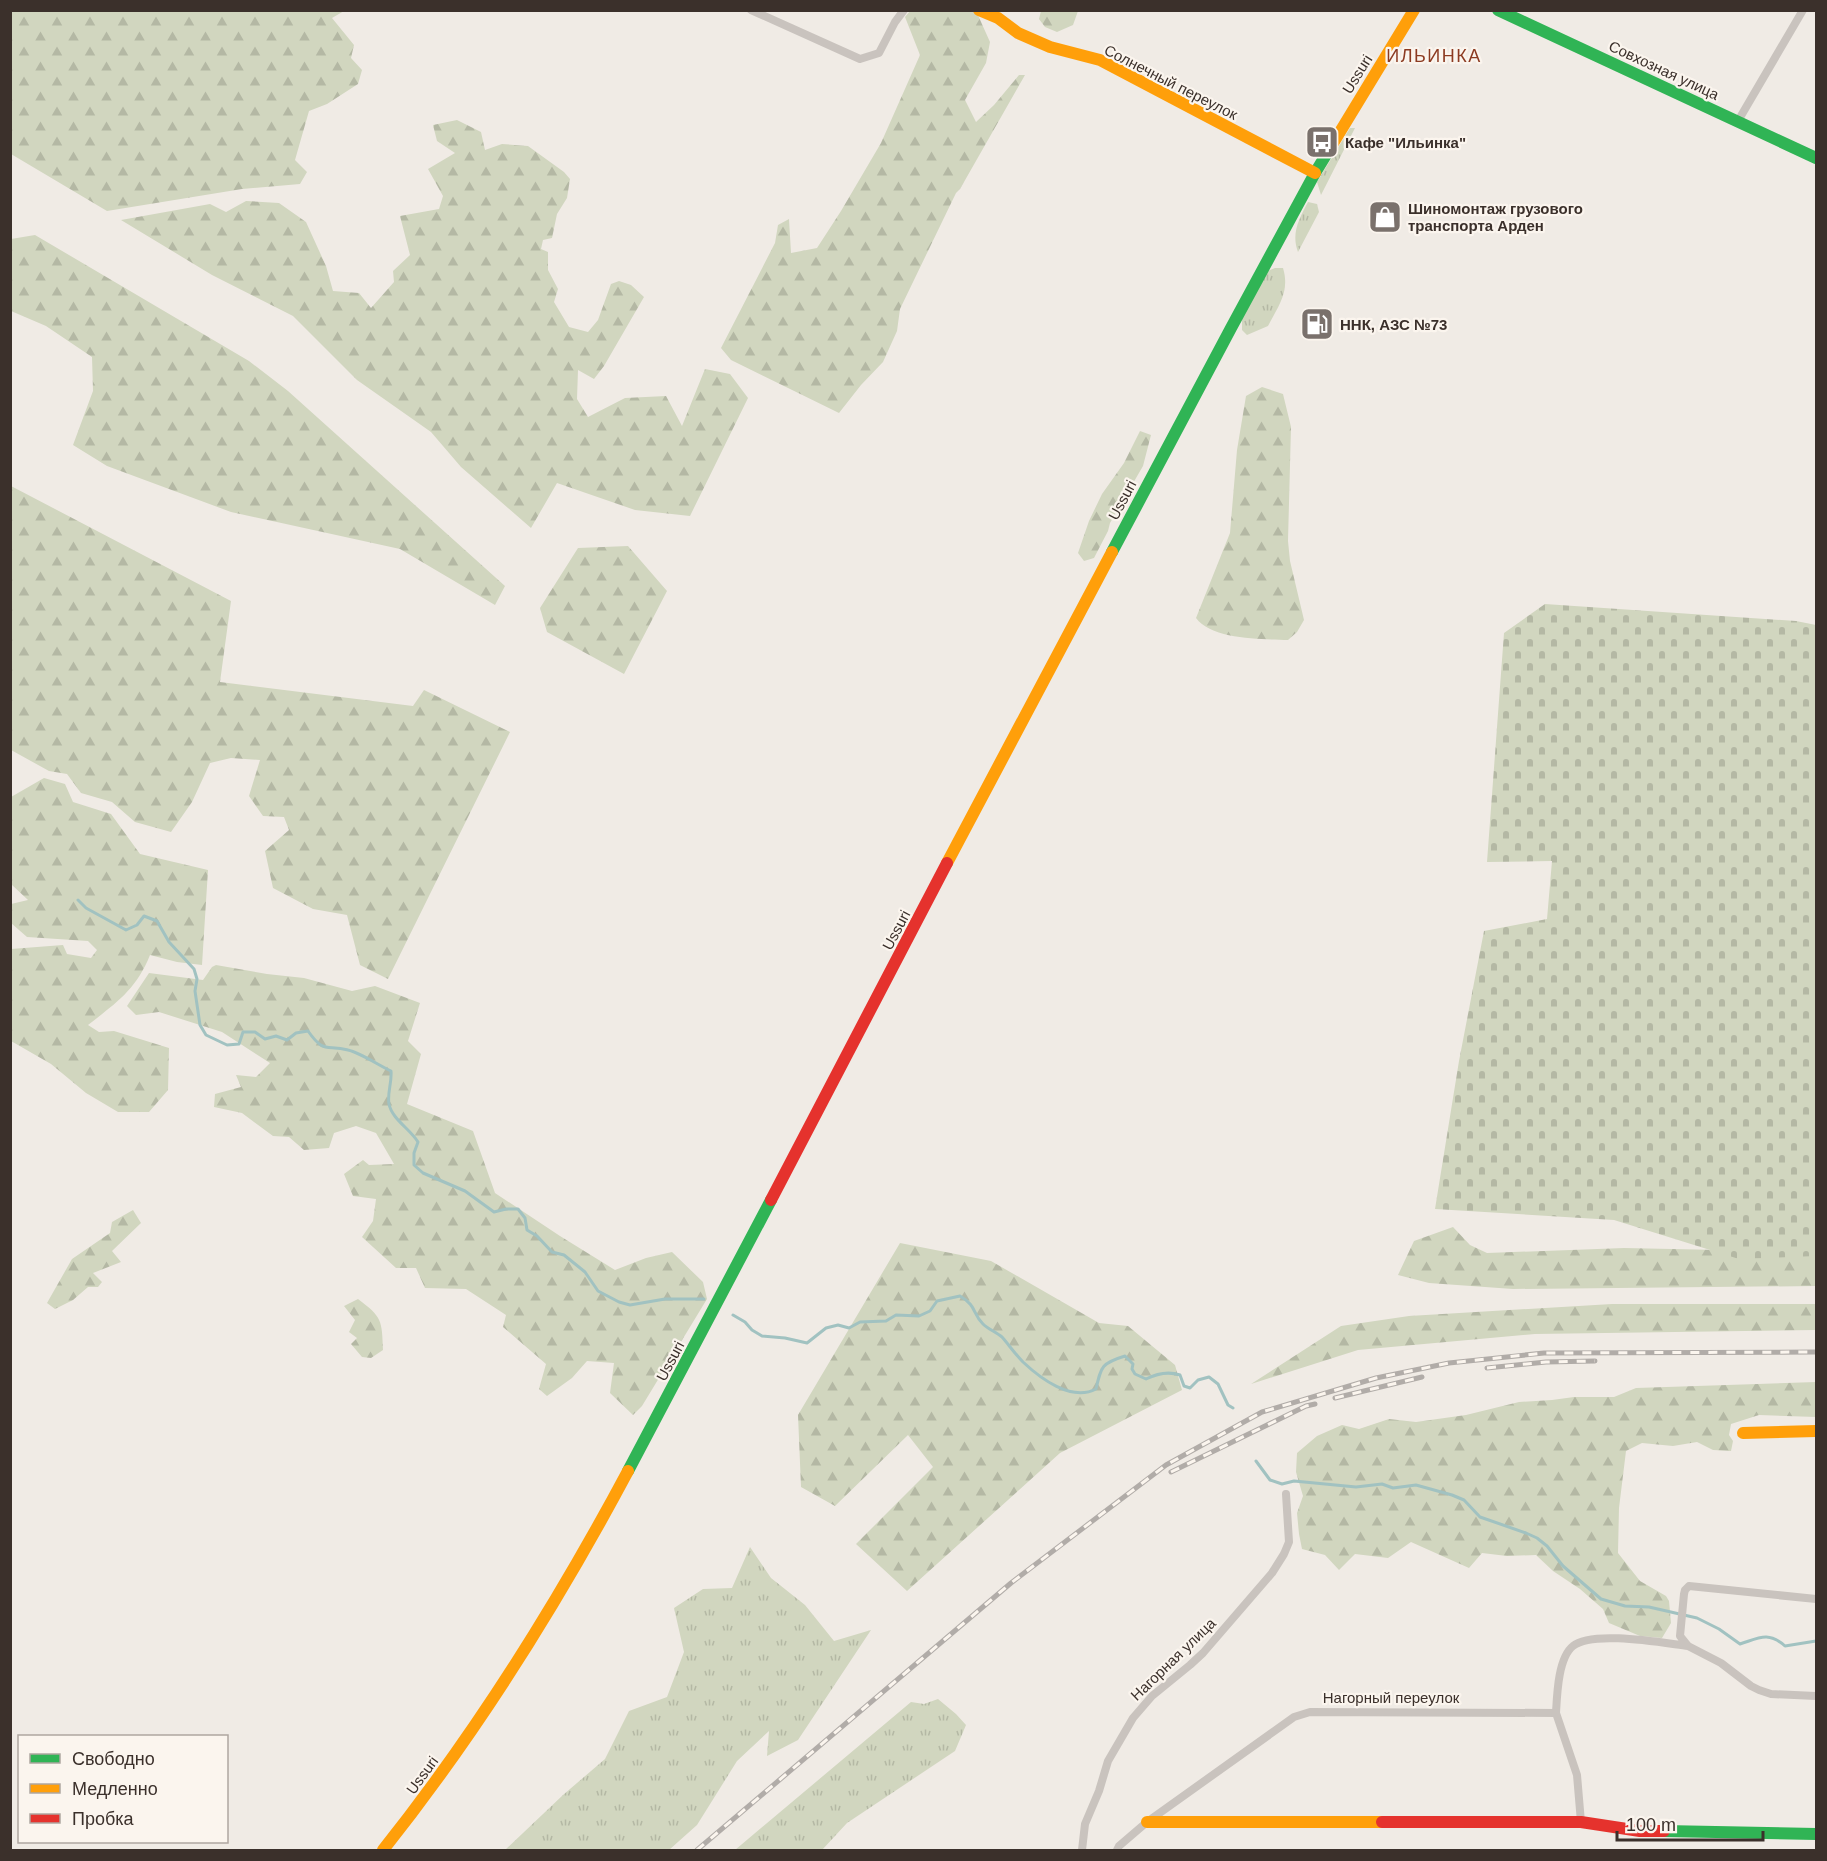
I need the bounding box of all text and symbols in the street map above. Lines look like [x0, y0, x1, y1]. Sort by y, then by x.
street label: Совхозная улица [1606, 37, 1722, 103]
street label: Солнечный переулок [1102, 41, 1241, 123]
district label: ИЛЬИНКА [1386, 46, 1482, 66]
street label: Ussuri [1339, 51, 1375, 97]
bus stop icon: Кафе "Ильинка" [1304, 124, 1340, 160]
place label: Кафе "Ильинка" [1345, 134, 1466, 151]
shop icon: Шиномонтаж грузового транспорта Арден [1367, 199, 1403, 235]
place label: Шиномонтаж грузового транспорта Арден [1408, 200, 1583, 234]
fuel station icon: ННК, АЗС №73 [1299, 306, 1335, 342]
place label: ННК, АЗС №73 [1340, 316, 1447, 333]
street label: Ussuri [1105, 477, 1139, 523]
street label: Ussuri [879, 907, 913, 953]
street label: Ussuri [653, 1338, 687, 1384]
street label: Нагорная улица [1127, 1614, 1219, 1704]
street label: Нагорный переулок [1323, 1689, 1460, 1706]
legend [18, 1735, 228, 1843]
text: Свободно [72, 1749, 155, 1769]
street label: Ussuri [403, 1753, 441, 1797]
text: Медленно [72, 1779, 158, 1799]
scale bar [1617, 1804, 1762, 1842]
text: Пробка [72, 1809, 135, 1829]
text: 100 m [1626, 1815, 1676, 1835]

